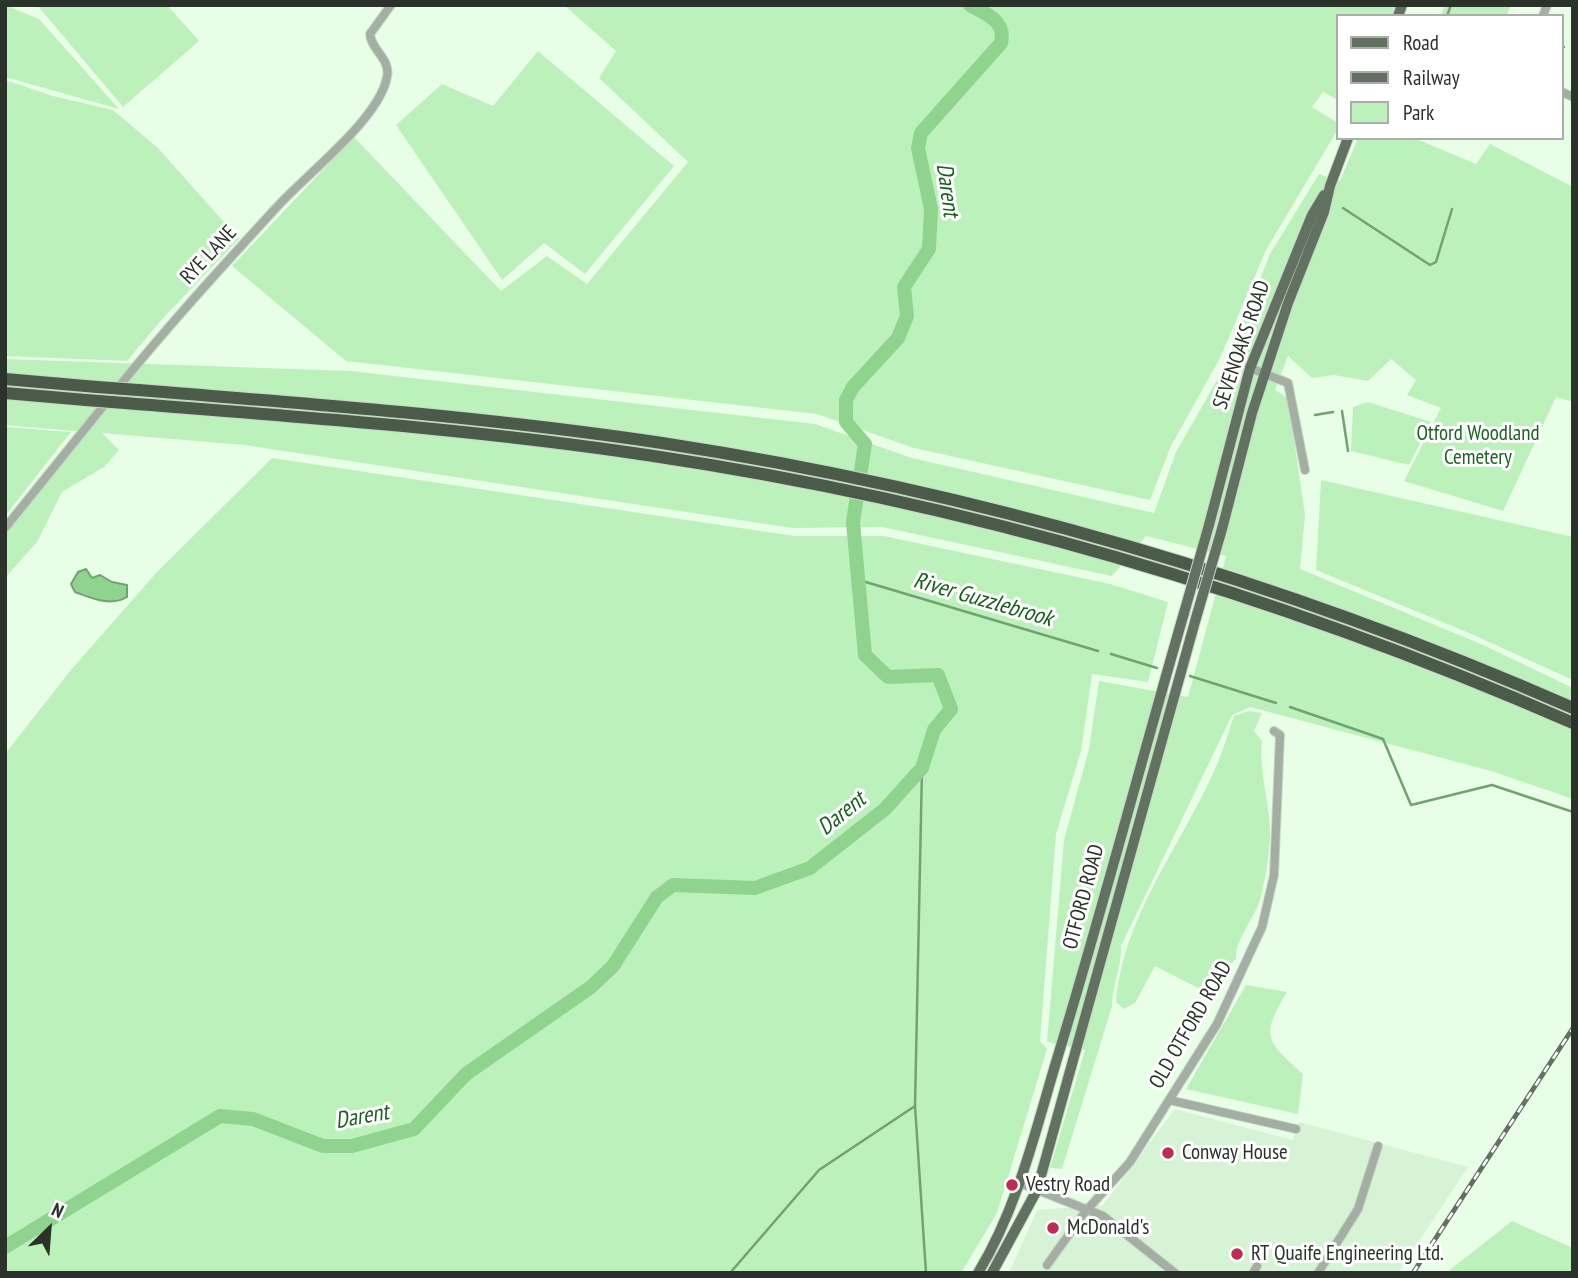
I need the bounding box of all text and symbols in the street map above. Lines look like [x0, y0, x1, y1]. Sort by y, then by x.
legend [1336, 14, 1564, 140]
text: Road [1403, 29, 1439, 56]
text: Railway [1403, 64, 1460, 91]
text: Park [1403, 99, 1434, 126]
water label: Darent [930, 162, 964, 218]
street label: RYE LANE [175, 220, 243, 290]
street label: SEVENOAKS ROAD [1208, 277, 1276, 413]
park label: Otford Woodland Cemetery [1416, 421, 1540, 471]
water label: River Guzzlebrook [910, 567, 1056, 633]
water label: Darent [813, 786, 871, 842]
street label: OTFORD ROAD [1058, 842, 1110, 952]
street label: OLD OTFORD ROAD [1144, 957, 1238, 1093]
water label: Darent [333, 1099, 391, 1135]
place label: Conway House [1182, 1140, 1288, 1166]
marker: Conway House [1160, 1145, 1176, 1161]
place label: Vestry Road [1026, 1172, 1110, 1198]
marker: Vestry Road [1004, 1177, 1020, 1193]
north arrow [14, 1194, 84, 1264]
text: N [48, 1197, 68, 1223]
place label: McDonald's [1067, 1215, 1149, 1241]
marker: McDonald's [1045, 1220, 1061, 1236]
place label: RT Quaife Engineering Ltd. [1251, 1241, 1444, 1267]
marker: RT Quaife Engineering Ltd. [1229, 1246, 1245, 1262]

